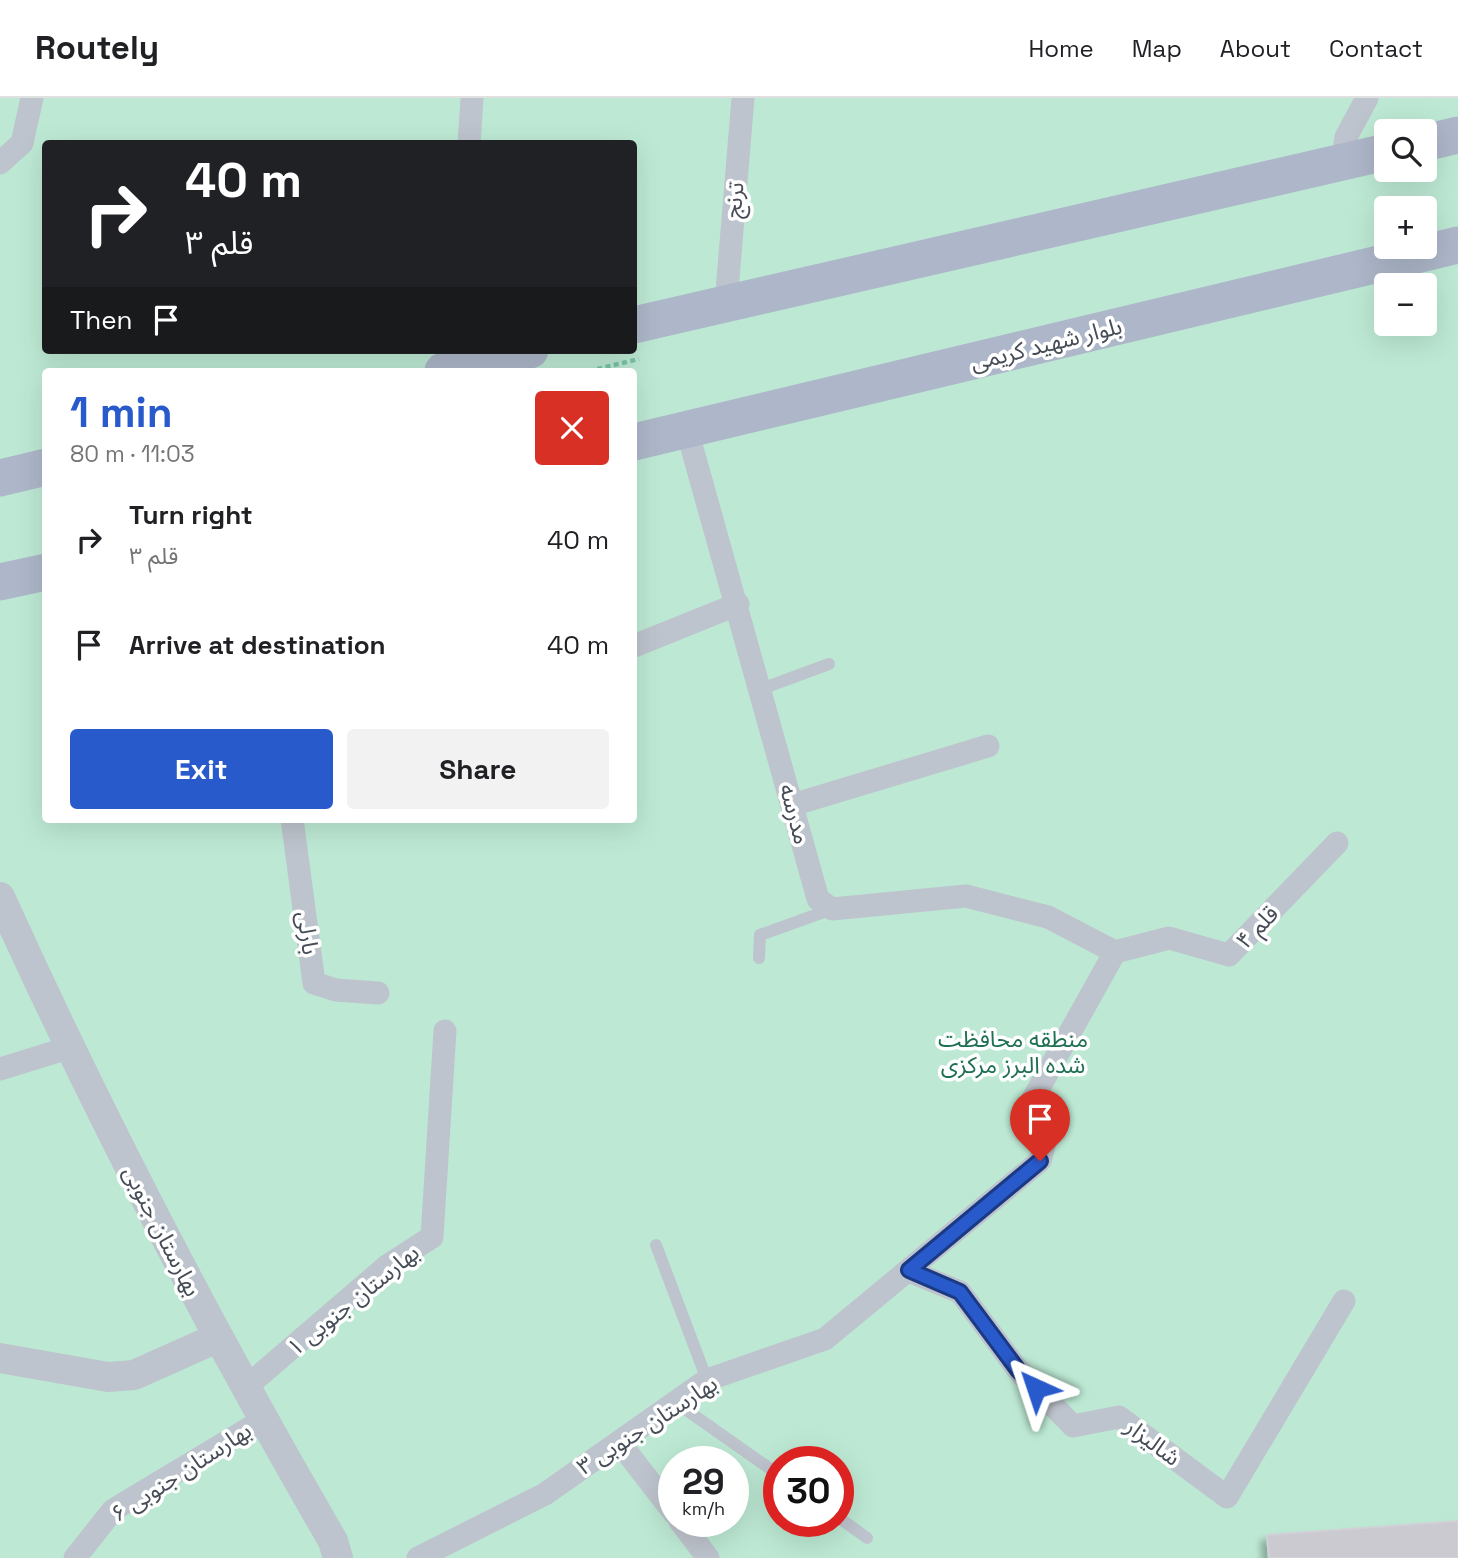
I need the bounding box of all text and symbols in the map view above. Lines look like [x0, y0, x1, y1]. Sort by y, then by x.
text: Routely [35, 27, 159, 69]
text: Home [1028, 33, 1094, 64]
text: Map [1132, 33, 1182, 64]
text: About [1220, 33, 1291, 64]
text: Contact [1329, 33, 1423, 64]
map controls [1374, 119, 1437, 336]
button: search [1374, 119, 1437, 182]
text: 40 m [185, 149, 302, 211]
icon: right [70, 168, 161, 259]
street label: ترنج [717, 180, 753, 220]
button: + [1374, 196, 1437, 259]
text: قلم ۳ [185, 223, 253, 263]
button: − [1374, 273, 1437, 336]
icon: arrive [147, 301, 185, 339]
text: Then [70, 303, 133, 337]
street label: بلوار شهید کریمی [967, 311, 1125, 377]
text: 1 min [70, 386, 173, 439]
button: close [535, 391, 609, 465]
text: 80 m · 11:03 [70, 439, 195, 469]
text: Turn right [129, 498, 253, 532]
icon: right [70, 521, 108, 559]
text: 40 m [547, 523, 609, 557]
text: قلم ۳ [129, 541, 178, 571]
icon: arrive [70, 626, 108, 664]
text: Arrive at destination [129, 628, 386, 662]
text: 40 m [547, 628, 609, 662]
button: Exit [70, 729, 333, 809]
button: Share [347, 729, 609, 809]
street label: مدرسه [773, 781, 817, 847]
street label: قلم ۴ [1229, 899, 1286, 957]
street label: بارلی [290, 909, 326, 957]
park label: منطقه محافظت شده البرز مرکزی [938, 1024, 1088, 1080]
pin [1010, 1089, 1070, 1161]
icon: arrive [1021, 1100, 1059, 1138]
street label: بهارستان جنوبی [116, 1161, 208, 1301]
street label: بهارستان جنوبی ۱ [281, 1237, 425, 1363]
position arrow [999, 1351, 1073, 1425]
street label: بهارستان جنوبی ۳ [571, 1368, 723, 1482]
street label: شالیزار [1119, 1411, 1187, 1473]
street label: بهارستان جنوبی ۶ [105, 1415, 257, 1529]
speed limit sign: 30 [763, 1446, 854, 1537]
text: 29 [682, 1460, 725, 1504]
text: km/h [682, 1497, 725, 1520]

